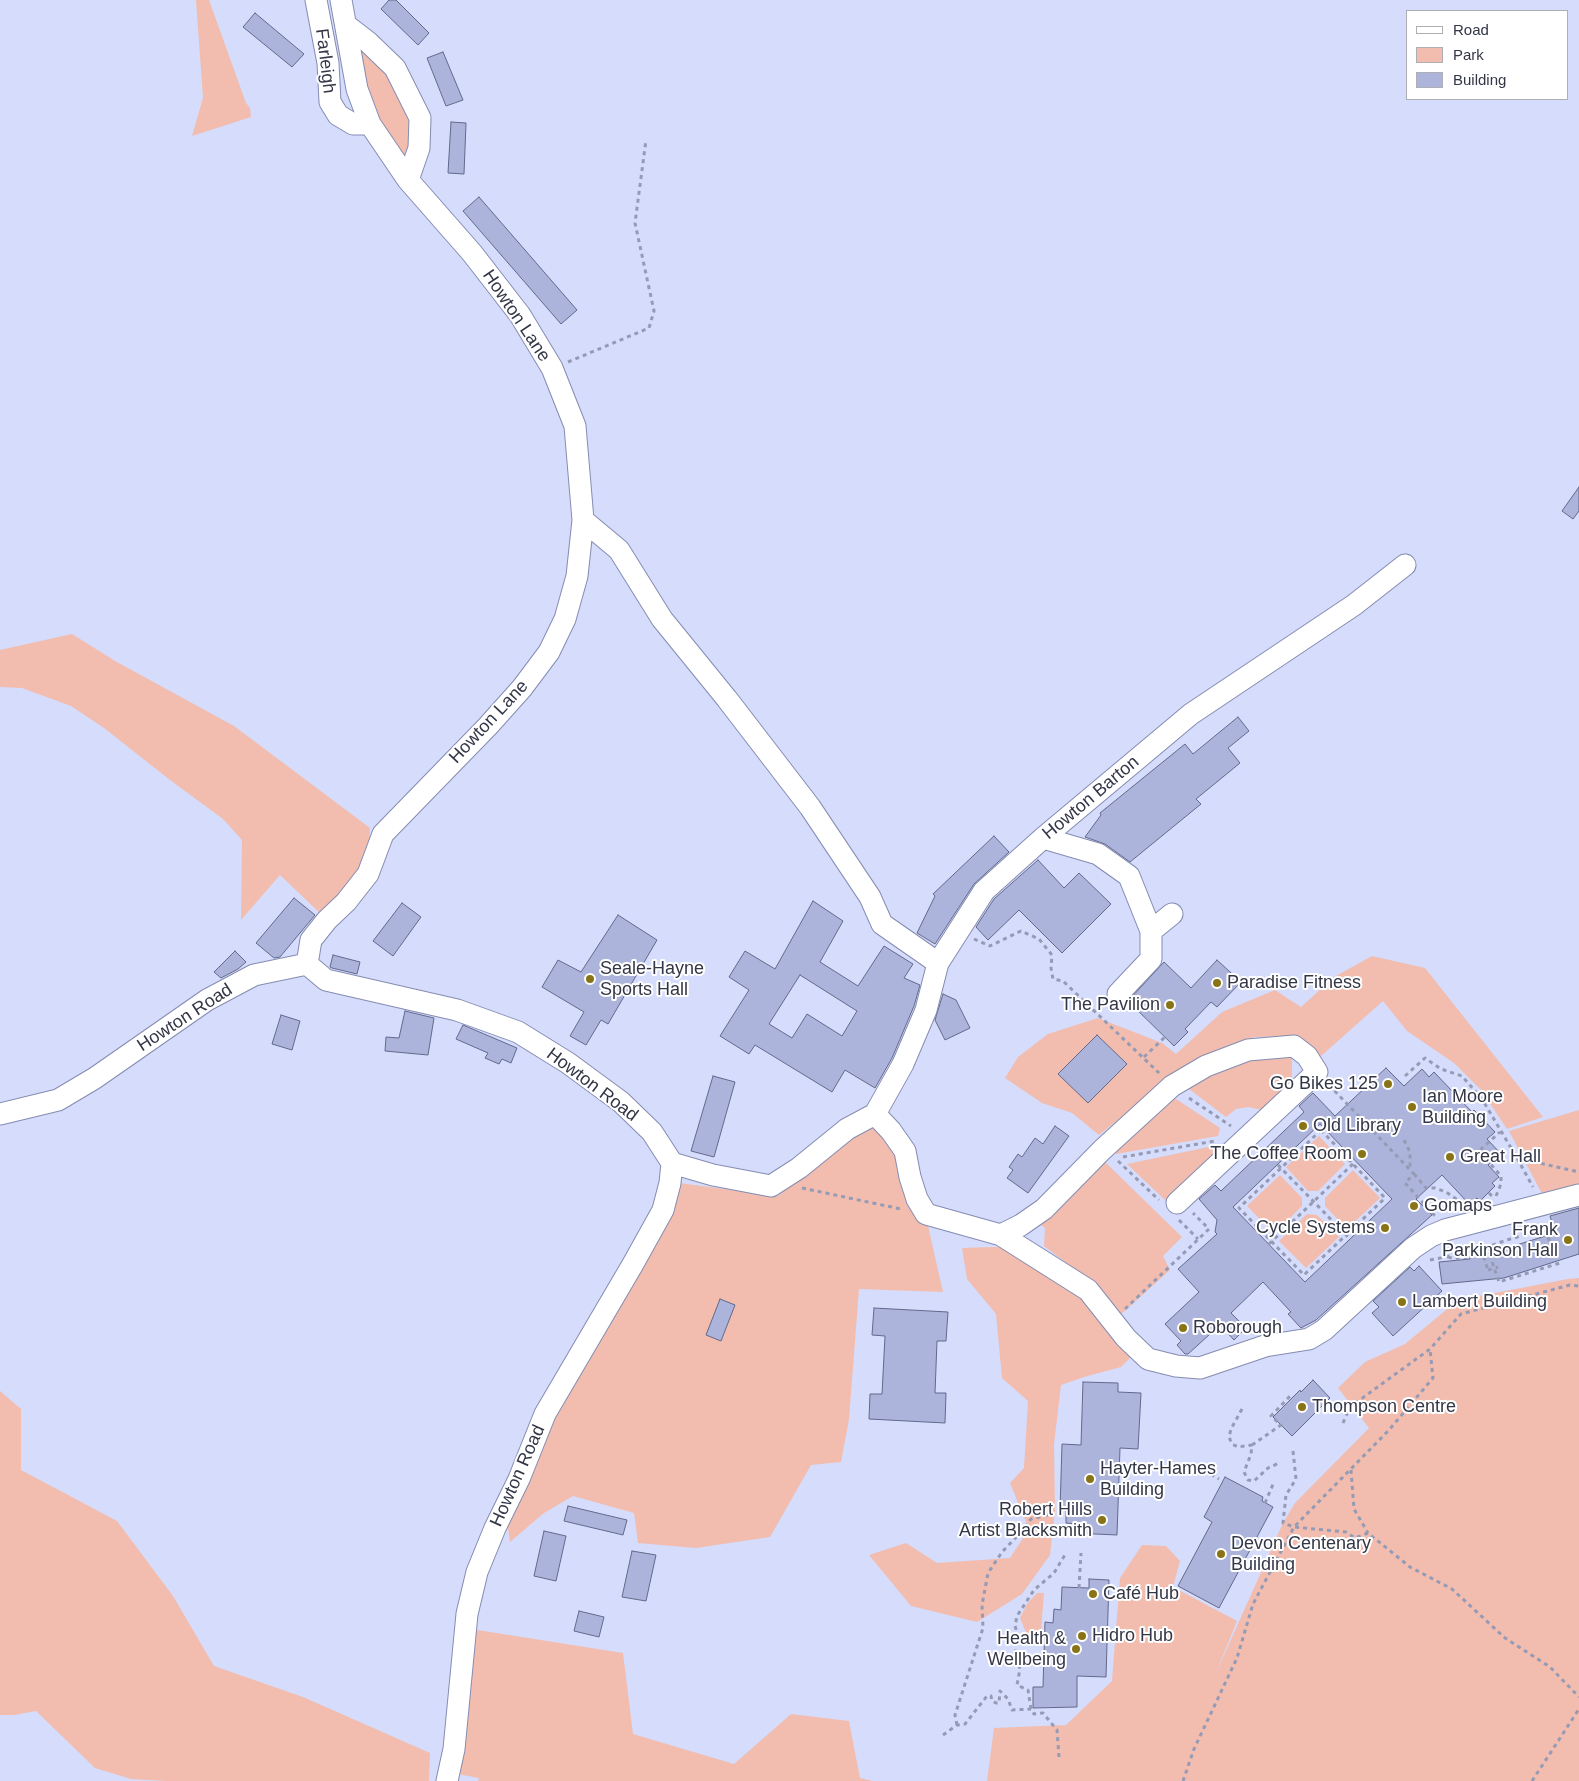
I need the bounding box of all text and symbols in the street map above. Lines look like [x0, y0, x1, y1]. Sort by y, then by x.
legend [1406, 10, 1569, 100]
text: Road [1453, 21, 1489, 38]
street label: Farleigh [310, 27, 340, 95]
text: Park [1453, 46, 1484, 63]
text: Building [1453, 71, 1506, 88]
street label: Howton Lane [477, 266, 555, 366]
street label: Howton Lane [445, 676, 533, 768]
street label: Howton Barton [1038, 751, 1144, 845]
place label: Seale-Hayne Sports Hall [600, 958, 704, 1001]
place label: Paradise Fitness [1227, 972, 1361, 994]
marker: Seale-Hayne Sports Hall [584, 973, 596, 985]
marker: Paradise Fitness [1211, 977, 1223, 989]
street label: Howton Road [133, 979, 237, 1057]
place label: The Pavilion [1061, 994, 1160, 1016]
marker: The Pavilion [1164, 999, 1176, 1011]
street label: Howton Road [542, 1044, 642, 1126]
place label: Go Bikes 125 [1270, 1073, 1378, 1095]
marker: Go Bikes 125 [1382, 1078, 1394, 1090]
place label: Ian Moore Building [1422, 1086, 1503, 1128]
marker: Ian Moore Building [1406, 1101, 1418, 1113]
place label: Old Library [1313, 1115, 1401, 1137]
marker: Old Library [1297, 1120, 1309, 1132]
place label: The Coffee Room [1210, 1143, 1352, 1165]
place label: Great Hall [1460, 1146, 1541, 1168]
marker: The Coffee Room [1356, 1148, 1368, 1160]
marker: Great Hall [1444, 1151, 1456, 1163]
place label: Gomaps [1424, 1195, 1492, 1217]
marker: Gomaps [1408, 1200, 1420, 1212]
place label: Cycle Systems [1256, 1217, 1375, 1239]
place label: Frank Parkinson Hall [1442, 1219, 1558, 1262]
marker: Cycle Systems [1379, 1222, 1391, 1234]
marker: Frank Parkinson Hall [1562, 1234, 1574, 1246]
place label: Lambert Building [1412, 1291, 1547, 1313]
marker: Lambert Building [1396, 1296, 1408, 1308]
place label: Roborough [1193, 1317, 1282, 1339]
marker: Roborough [1177, 1322, 1189, 1334]
place label: Thompson Centre [1312, 1396, 1456, 1418]
marker: Thompson Centre [1296, 1401, 1308, 1413]
street label: Howton Road [486, 1422, 550, 1530]
place label: Hayter-Hames Building [1100, 1458, 1216, 1500]
marker: Hayter-Hames Building [1084, 1473, 1096, 1485]
place label: Robert Hills Artist Blacksmith [959, 1499, 1092, 1542]
marker: Robert Hills Artist Blacksmith [1096, 1514, 1108, 1526]
place label: Devon Centenary Building [1231, 1533, 1371, 1576]
marker: Devon Centenary Building [1215, 1548, 1227, 1560]
place label: Café Hub [1103, 1583, 1179, 1605]
marker: Café Hub [1087, 1588, 1099, 1600]
place label: Hidro Hub [1092, 1625, 1173, 1647]
place label: Health & Wellbeing [987, 1628, 1066, 1670]
marker: Hidro Hub [1076, 1630, 1088, 1642]
marker: Health & Wellbeing [1070, 1643, 1082, 1655]

